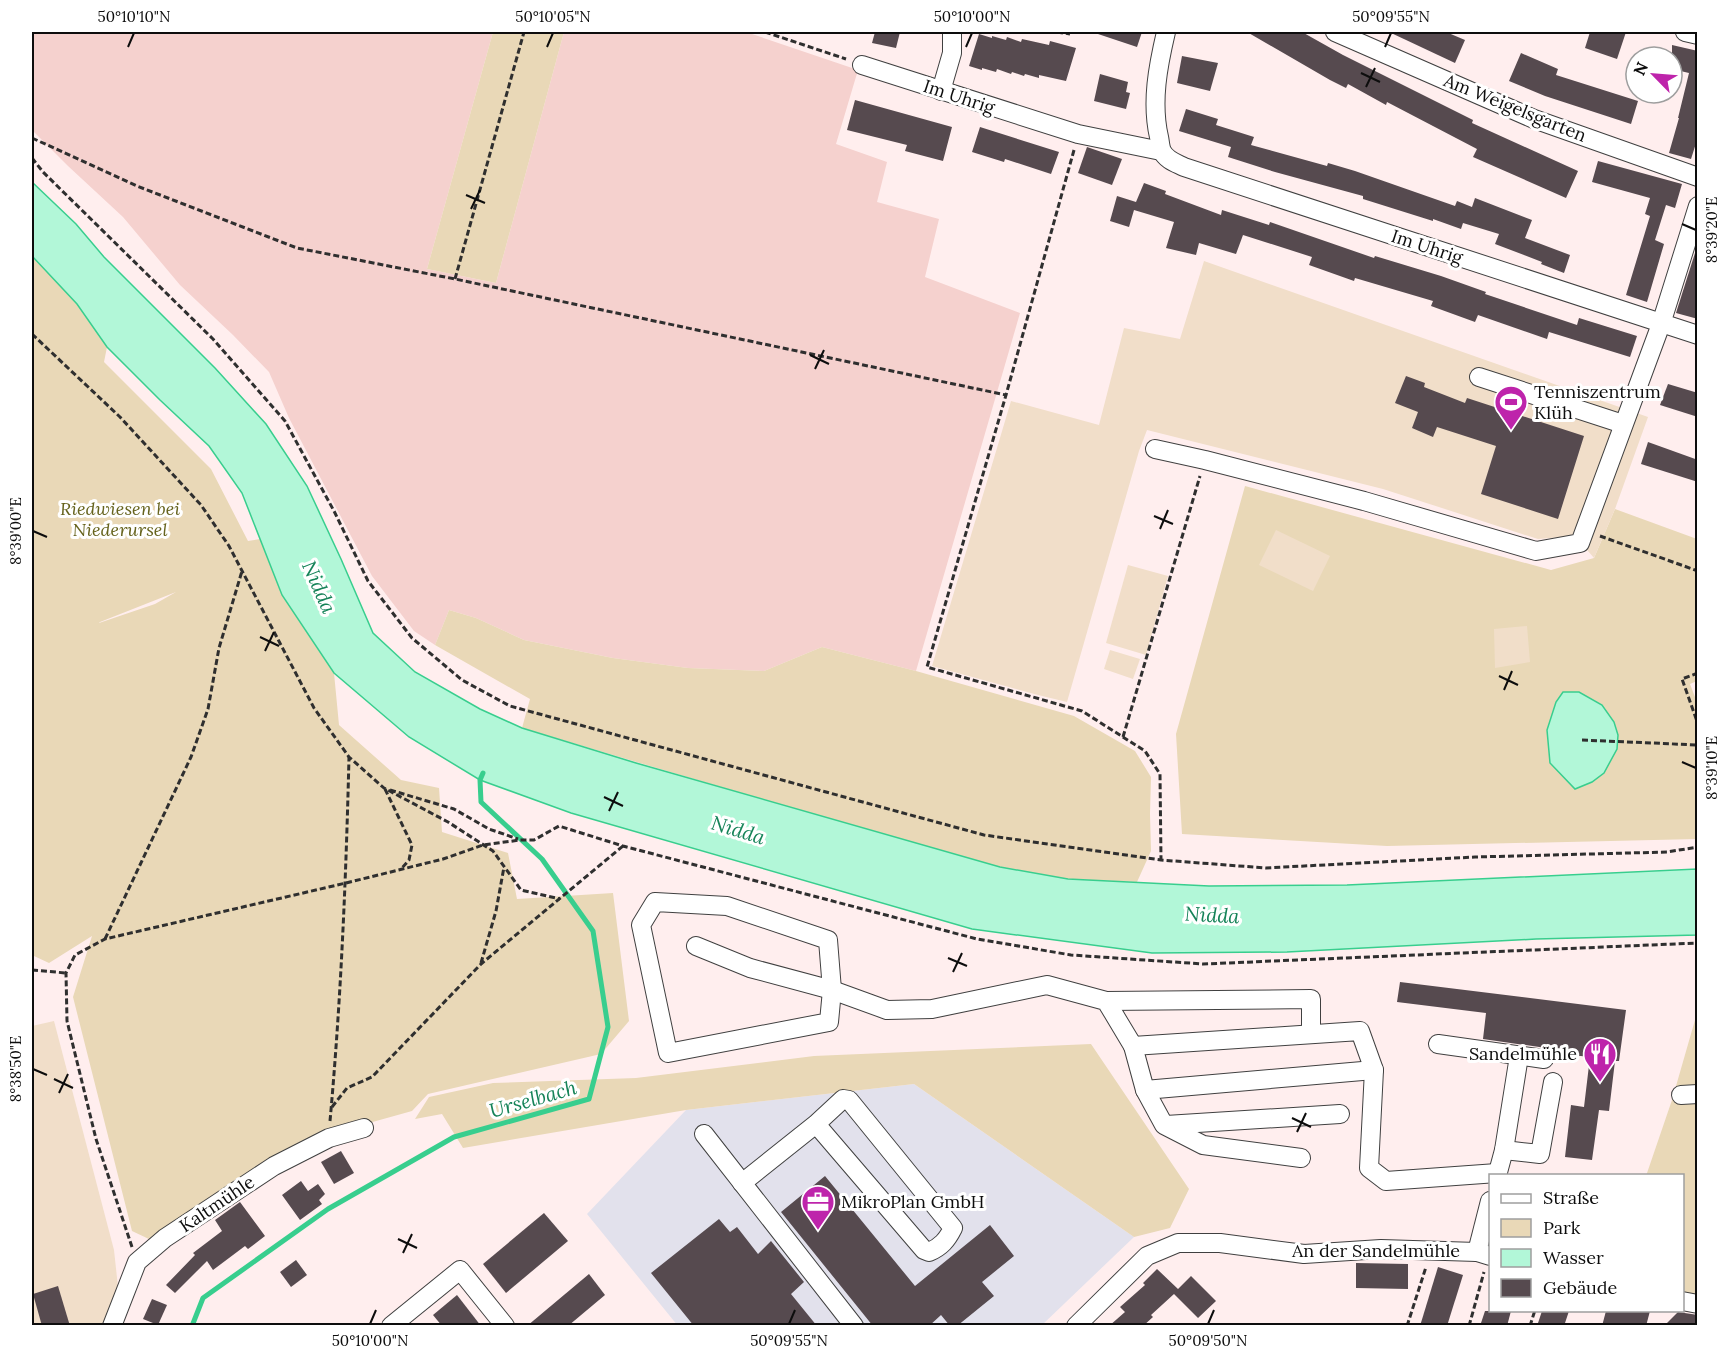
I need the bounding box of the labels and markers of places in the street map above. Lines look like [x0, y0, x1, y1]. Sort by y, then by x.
place label: Tenniszentrum Klüh [1534, 380, 1661, 424]
sports icon: Tenniszentrum Klüh [1493, 384, 1529, 431]
restaurant icon: Sandelmühle [1582, 1036, 1618, 1083]
place label: Sandelmühle [1469, 1042, 1577, 1065]
office icon: MikroPlan GmbH [800, 1184, 836, 1231]
place label: MikroPlan GmbH [841, 1190, 985, 1213]

